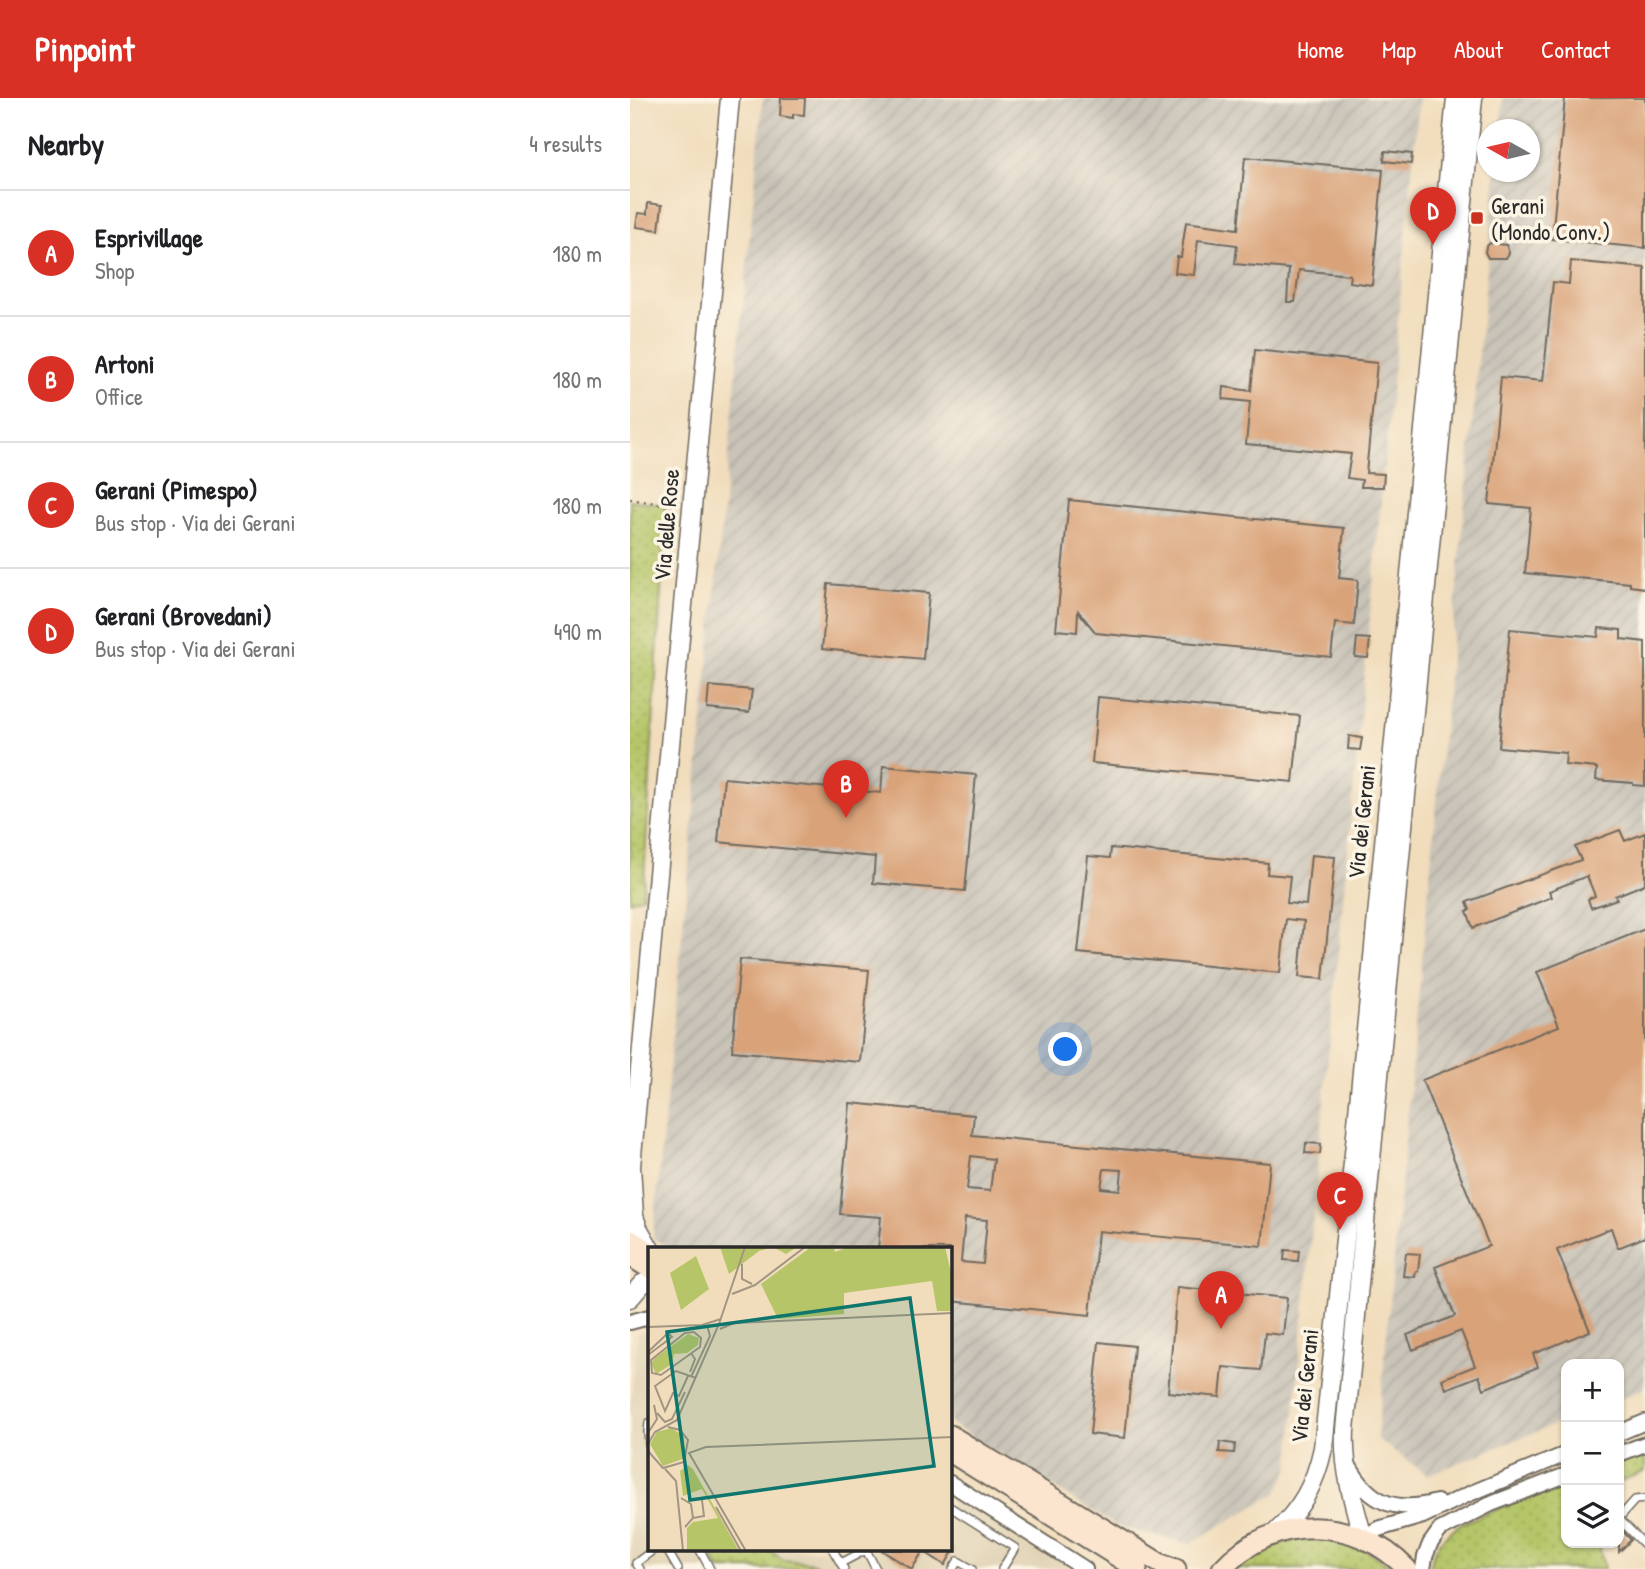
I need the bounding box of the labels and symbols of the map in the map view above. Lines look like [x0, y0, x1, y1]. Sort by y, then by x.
north arrow [1477, 119, 1540, 182]
pin: D [1410, 187, 1456, 245]
place label: Gerani (Mondo Conv.) [1491, 190, 1610, 247]
marker: Gerani (Mondo Conv.) [1469, 210, 1485, 226]
street label: Via delle Rose [646, 468, 686, 582]
pin: B [823, 760, 869, 818]
street label: Via dei Gerani [1340, 763, 1382, 881]
your location [1048, 1032, 1082, 1066]
pin: C [1317, 1172, 1363, 1230]
inset map [648, 1247, 952, 1552]
pin: A [1198, 1271, 1244, 1329]
street label: Via dei Gerani [1283, 1327, 1325, 1445]

